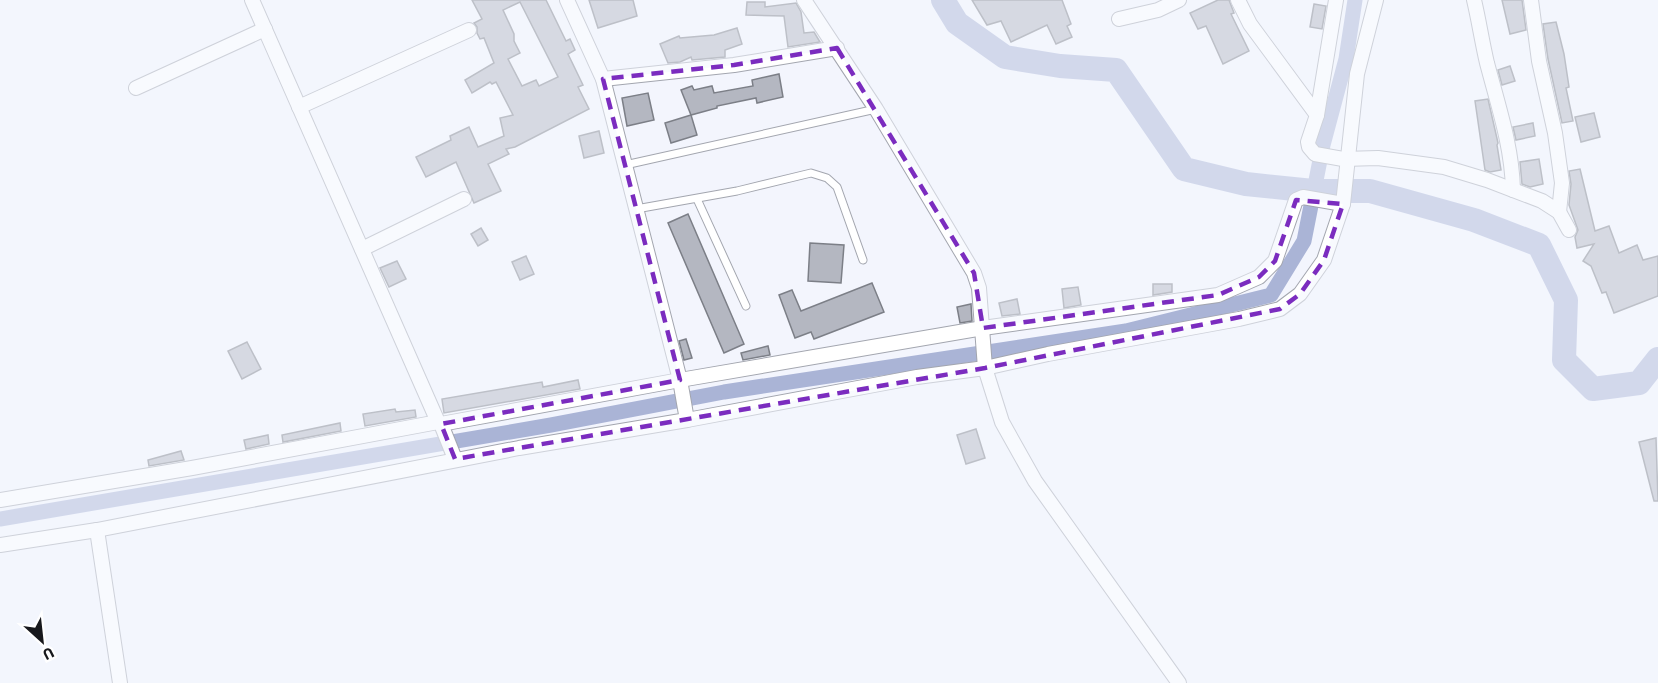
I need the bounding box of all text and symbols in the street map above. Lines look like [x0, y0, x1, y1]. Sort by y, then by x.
north arrow [12, 611, 72, 671]
text: U [39, 641, 58, 666]

